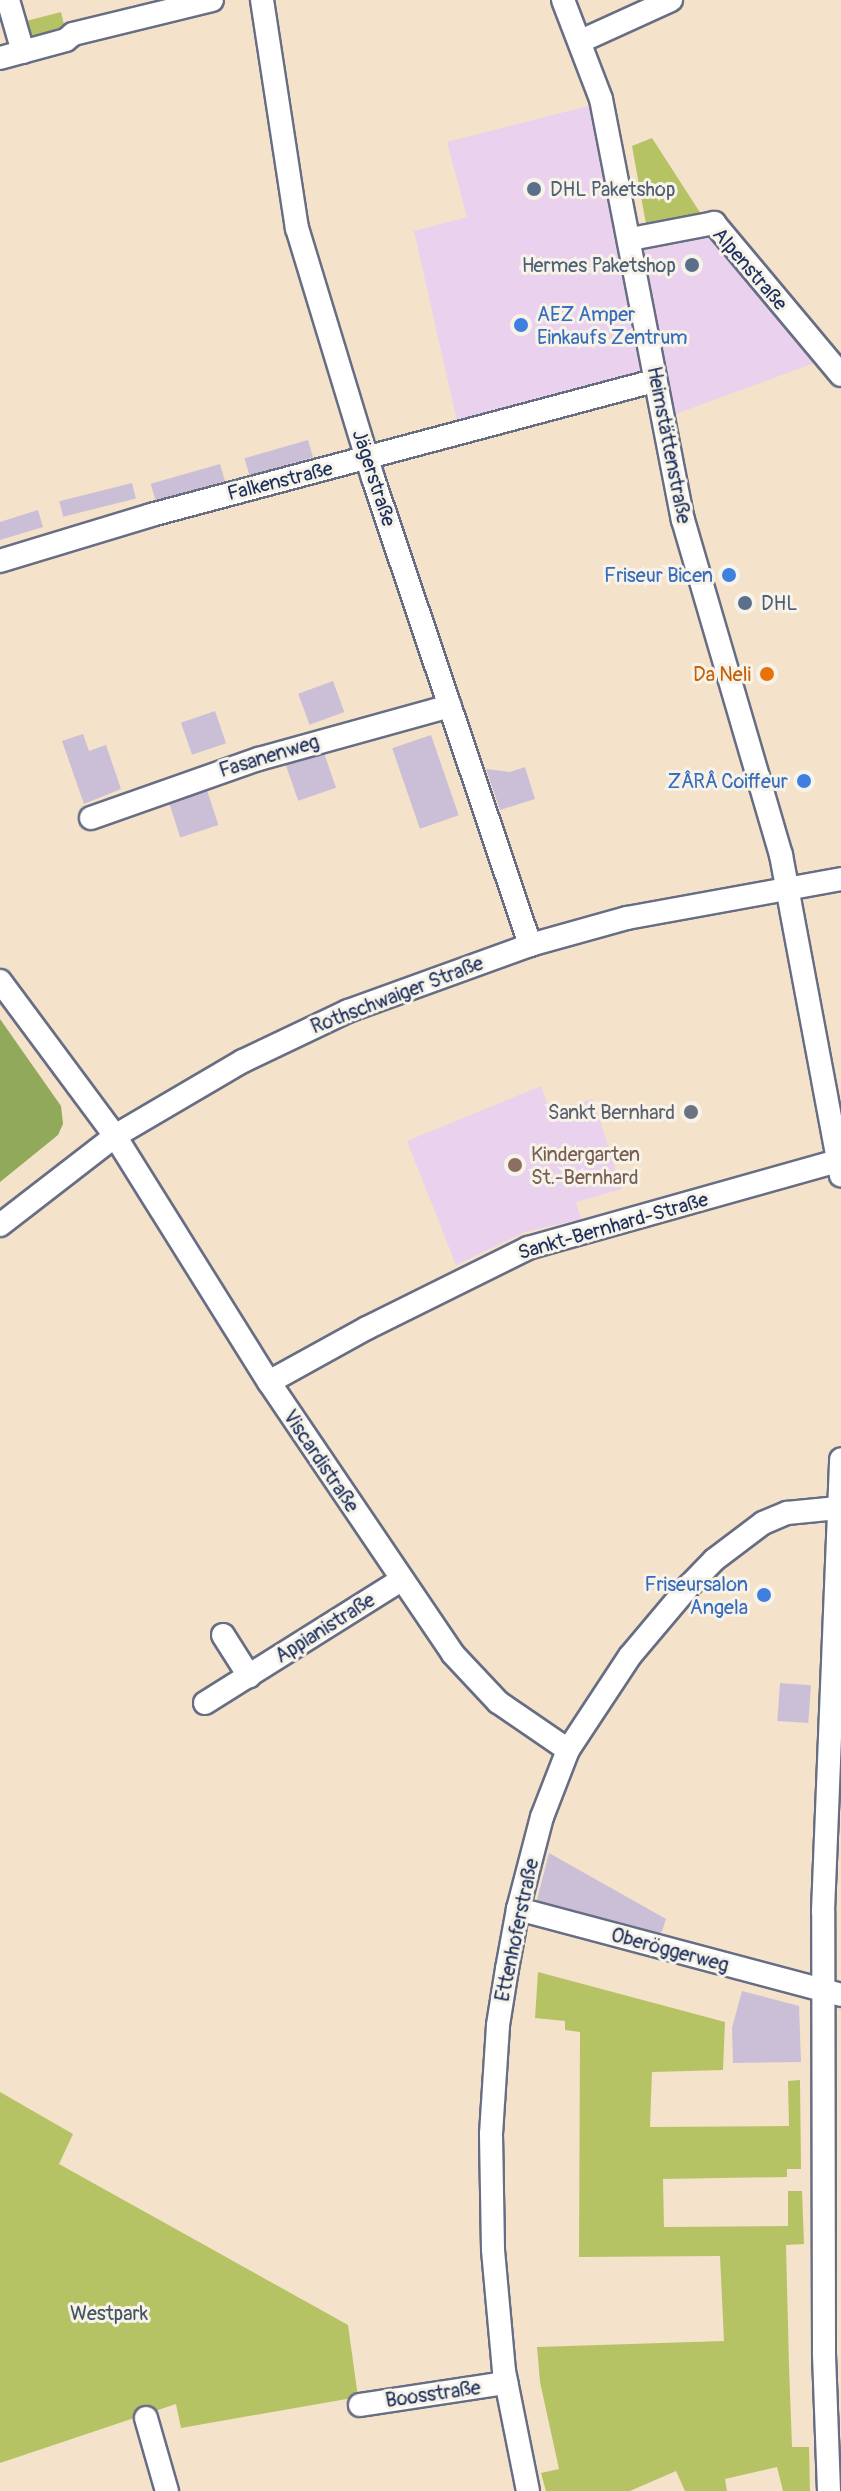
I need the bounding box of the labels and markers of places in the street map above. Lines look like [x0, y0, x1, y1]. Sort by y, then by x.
place label: DHL Paketshop [550, 177, 675, 201]
marker: DHL Paketshop [525, 180, 543, 198]
place label: Hermes Paketshop [522, 253, 676, 277]
marker: Hermes Paketshop [683, 256, 701, 274]
place label: AEZ Amper Einkaufs Zentrum [537, 302, 687, 349]
marker: AEZ Amper Einkaufs Zentrum [512, 316, 530, 334]
place label: Friseur Bicen [604, 563, 713, 587]
marker: Friseur Bicen [720, 566, 738, 584]
place label: DHL [761, 591, 797, 615]
marker: DHL [736, 594, 754, 612]
place label: Da Neli [693, 662, 751, 686]
marker: Da Neli [758, 665, 776, 683]
place label: ZÂRÂ Coiffeur [667, 769, 788, 793]
marker: ZÂRÂ Coiffeur [795, 772, 813, 790]
place label: Sankt Bernhard [548, 1100, 675, 1124]
marker: Sankt Bernhard [682, 1103, 700, 1121]
place label: Kindergarten St.-Bernhard [531, 1142, 640, 1189]
marker: Kindergarten St.-Bernhard [506, 1156, 524, 1174]
place label: Friseursalon Angela [644, 1572, 748, 1619]
marker: Friseursalon Angela [755, 1586, 773, 1604]

